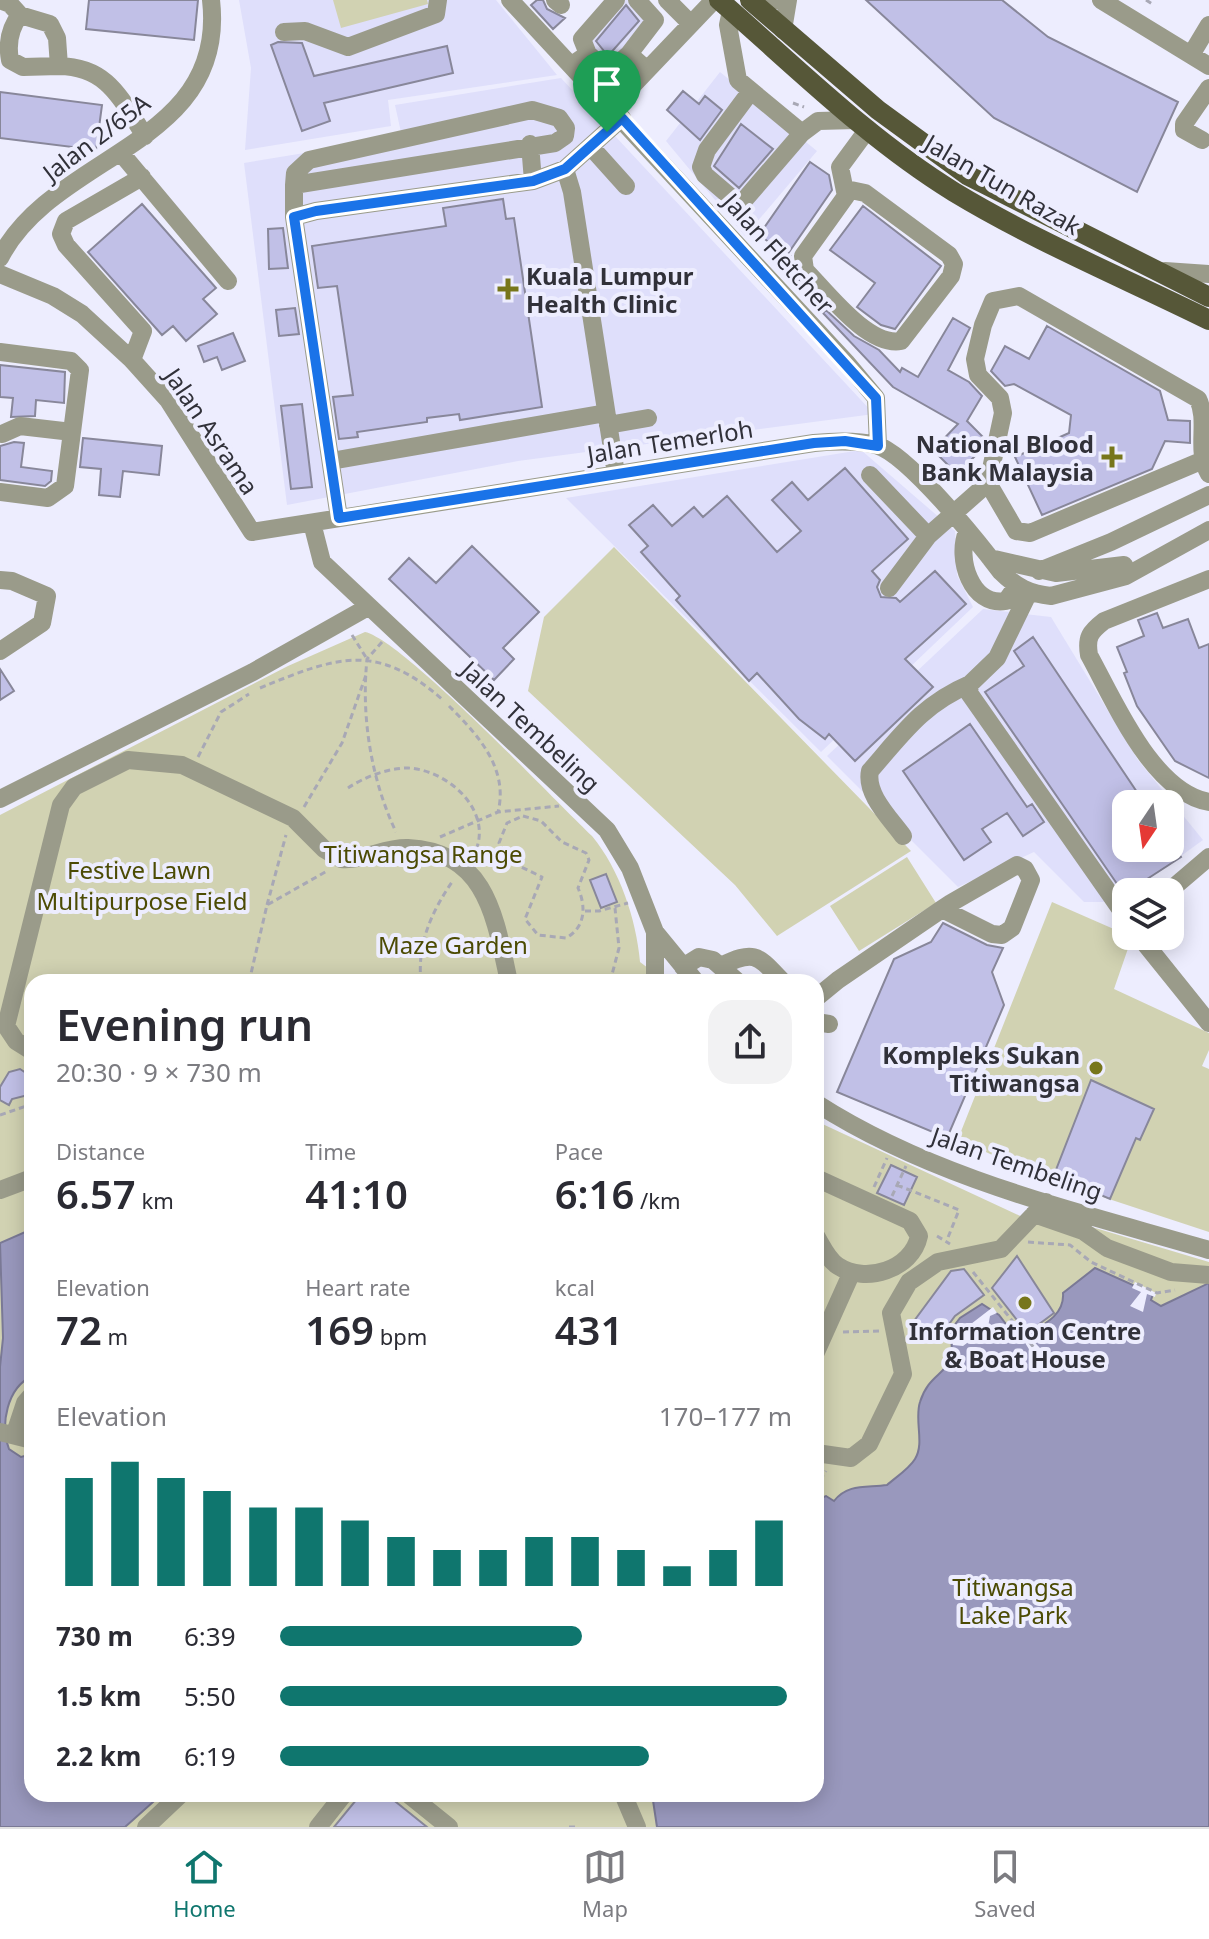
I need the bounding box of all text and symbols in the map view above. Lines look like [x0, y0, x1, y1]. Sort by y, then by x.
pin [573, 50, 641, 132]
icon: arrive [585, 62, 629, 106]
street label: Jalan 2/65A [34, 85, 157, 189]
street label: Jalan Tun Razak [917, 125, 1087, 242]
street label: Jalan Fletcher [715, 184, 842, 320]
place label: Kuala Lumpur Health Clinic [526, 259, 694, 320]
marker: Kuala Lumpur Health Clinic [497, 278, 519, 300]
street label: Jalan Asrama [156, 359, 267, 501]
street label: Jalan Temerloh [583, 412, 755, 471]
place label: National Blood Bank Malaysia [916, 427, 1094, 488]
marker: National Blood Bank Malaysia [1101, 446, 1123, 468]
street label: Jalan Tembeling [453, 652, 608, 799]
north arrow [1112, 790, 1184, 862]
map controls [1112, 790, 1184, 950]
park label: Titiwangsa Range [323, 837, 523, 870]
park label: Festive Lawn [67, 853, 211, 886]
button: layers [1112, 878, 1184, 950]
park label: Multipurpose Field [37, 884, 247, 917]
park label: Maze Garden [378, 928, 528, 961]
text: Evening run [56, 994, 313, 1054]
button: share [708, 1000, 792, 1084]
place label: Kompleks Sukan Titiwangsa [882, 1038, 1080, 1099]
text: 20:30 · 9 × 730 m [56, 1054, 262, 1090]
marker: Kompleks Sukan Titiwangsa [1087, 1059, 1105, 1077]
street label: Jalan Tembeling [925, 1118, 1107, 1208]
text: Distance [56, 1136, 145, 1166]
text: Time [305, 1136, 356, 1166]
text: Pace [555, 1136, 603, 1166]
text: 6.57 [56, 1166, 136, 1221]
text: 41:10 [305, 1166, 408, 1221]
text: 6:16 [555, 1166, 634, 1221]
text: km [136, 1185, 174, 1215]
text: /km [634, 1185, 681, 1215]
text: Elevation [56, 1272, 150, 1302]
text: Heart rate [305, 1272, 410, 1302]
text: kcal [555, 1272, 595, 1302]
marker: Information Centre & Boat House [1016, 1294, 1034, 1312]
text: 72 [56, 1302, 102, 1357]
text: 169 [305, 1302, 374, 1357]
text: 431 [555, 1302, 623, 1357]
place label: Information Centre & Boat House [909, 1314, 1141, 1375]
text: m [102, 1321, 128, 1351]
text: bpm [374, 1321, 427, 1351]
text: Elevation [56, 1398, 167, 1434]
text: 170–177 m [659, 1398, 792, 1434]
park label: Titiwangsa Lake Park [952, 1570, 1074, 1631]
text: 730 m [56, 1618, 133, 1654]
text: 6:39 [184, 1618, 236, 1654]
text: 1.5 km [56, 1678, 141, 1714]
text: 5:50 [184, 1678, 236, 1714]
text: 2.2 km [56, 1738, 141, 1774]
text: 6:19 [184, 1738, 236, 1774]
tab: Home [173, 1845, 236, 1923]
tab: Map [582, 1845, 628, 1923]
tab: Saved [974, 1845, 1036, 1923]

